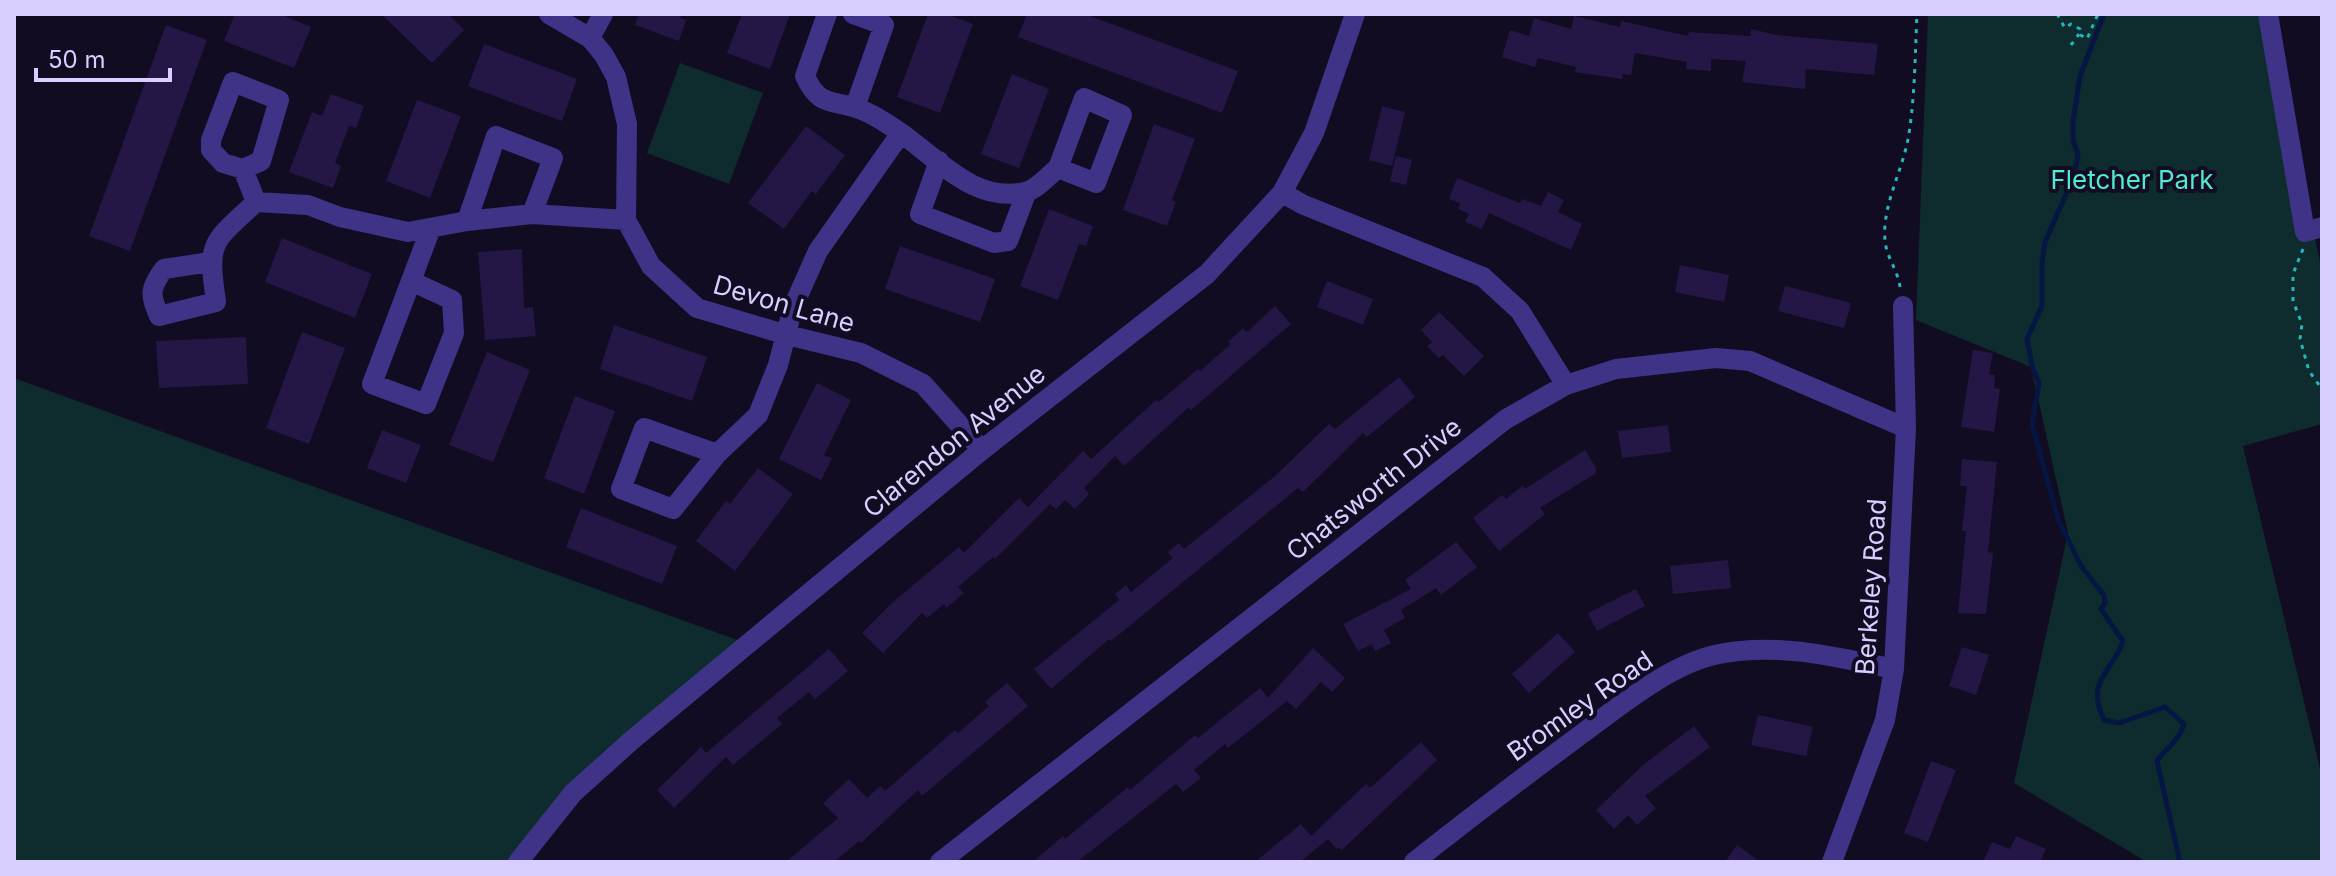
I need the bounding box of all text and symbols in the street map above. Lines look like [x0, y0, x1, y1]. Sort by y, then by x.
scale bar [36, 32, 170, 82]
text: 50 m [48, 45, 106, 74]
park label: Fletcher Park [2050, 164, 2214, 195]
street label: Devon Lane [710, 269, 858, 338]
street label: Clarendon Avenue [856, 358, 1051, 524]
street label: Chatsworth Drive [1280, 411, 1467, 566]
street label: Berkeley Road [1849, 498, 1892, 676]
street label: Bromley Road [1501, 644, 1658, 767]

